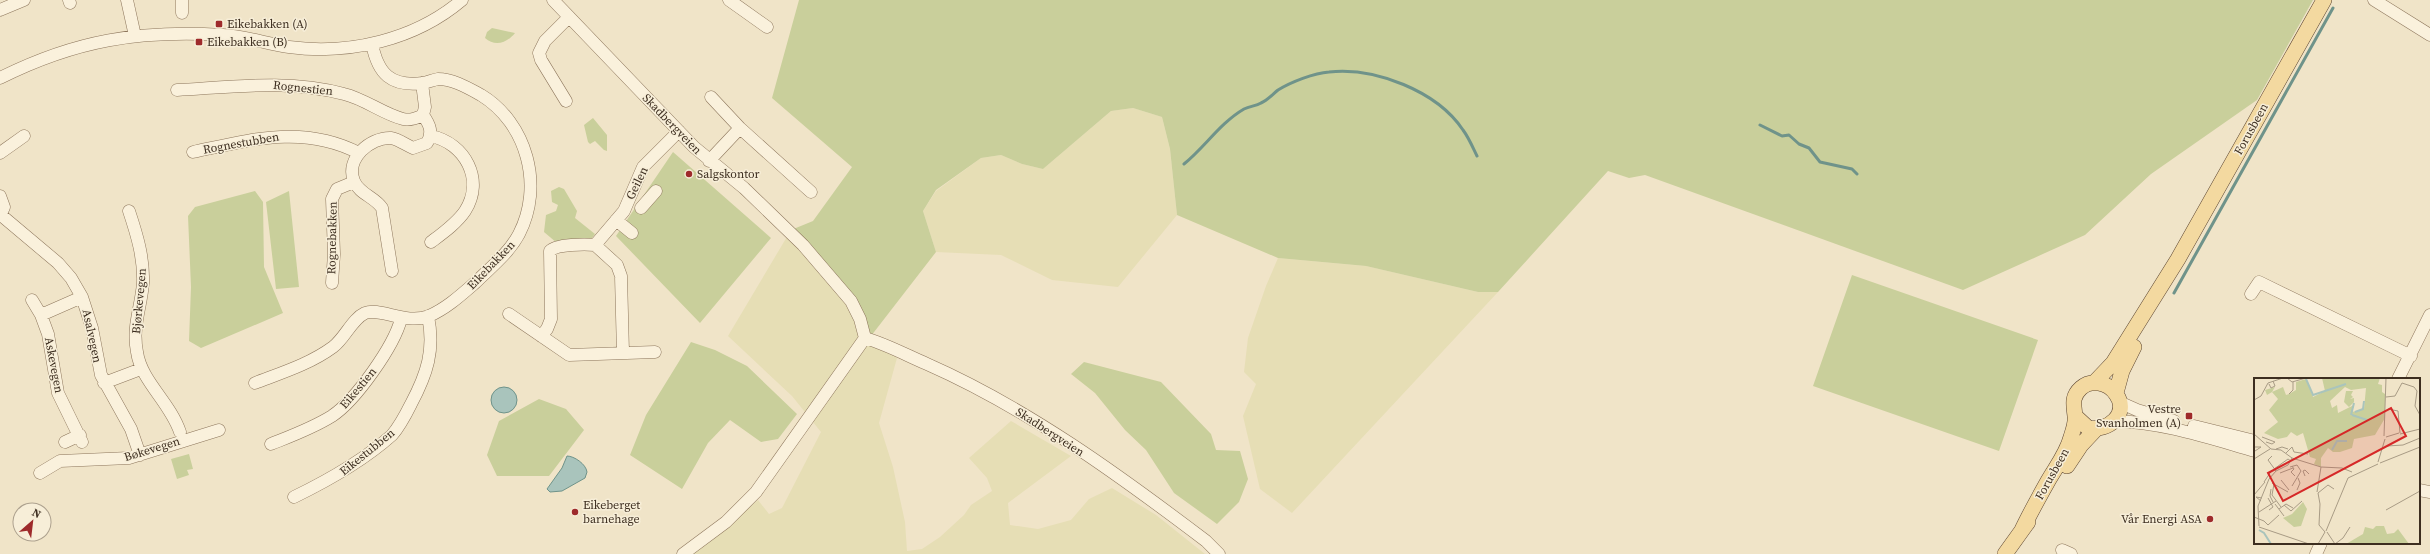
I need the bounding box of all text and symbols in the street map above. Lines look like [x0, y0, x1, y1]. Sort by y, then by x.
place label: Eikebakken (A) [227, 16, 308, 32]
marker: Eikebakken (A) [214, 19, 224, 29]
place label: Eikebakken (B) [207, 34, 288, 50]
marker: Eikebakken (B) [194, 37, 204, 47]
street label: Rognestien [272, 77, 334, 99]
street label: Skadbergveien [639, 90, 705, 158]
street label: Forusbeen [2230, 100, 2272, 158]
street label: Rognestubben [202, 128, 280, 158]
street label: Geilen [622, 164, 652, 202]
place label: Salgskontor [697, 166, 760, 182]
marker: Salgskontor [684, 169, 694, 179]
street label: Rognebakken [323, 201, 341, 275]
street label: Eikebakken [464, 237, 518, 293]
street label: Bjørkevegen [128, 267, 150, 335]
street label: Asalvegen [79, 308, 105, 364]
street label: Askevegen [41, 336, 67, 394]
street label: Eikestien [336, 364, 380, 412]
inset map [2254, 378, 2420, 544]
place label: Vestre Svanholmen (A) [2096, 401, 2181, 431]
street label: Skadbergveien [1013, 404, 1087, 460]
marker: Vestre Svanholmen (A) [2184, 411, 2194, 421]
street label: Eikestubben [336, 425, 398, 479]
street label: Bøkevegen [122, 433, 182, 465]
street label: Forusbeen [2031, 445, 2073, 503]
place label: Eikeberget barnehage [583, 497, 640, 527]
north arrow [12, 502, 52, 542]
text: N [29, 505, 44, 522]
marker: Eikeberget barnehage [570, 507, 580, 517]
place label: Vår Energi ASA [2121, 511, 2202, 527]
marker: Vår Energi ASA [2205, 514, 2215, 524]

